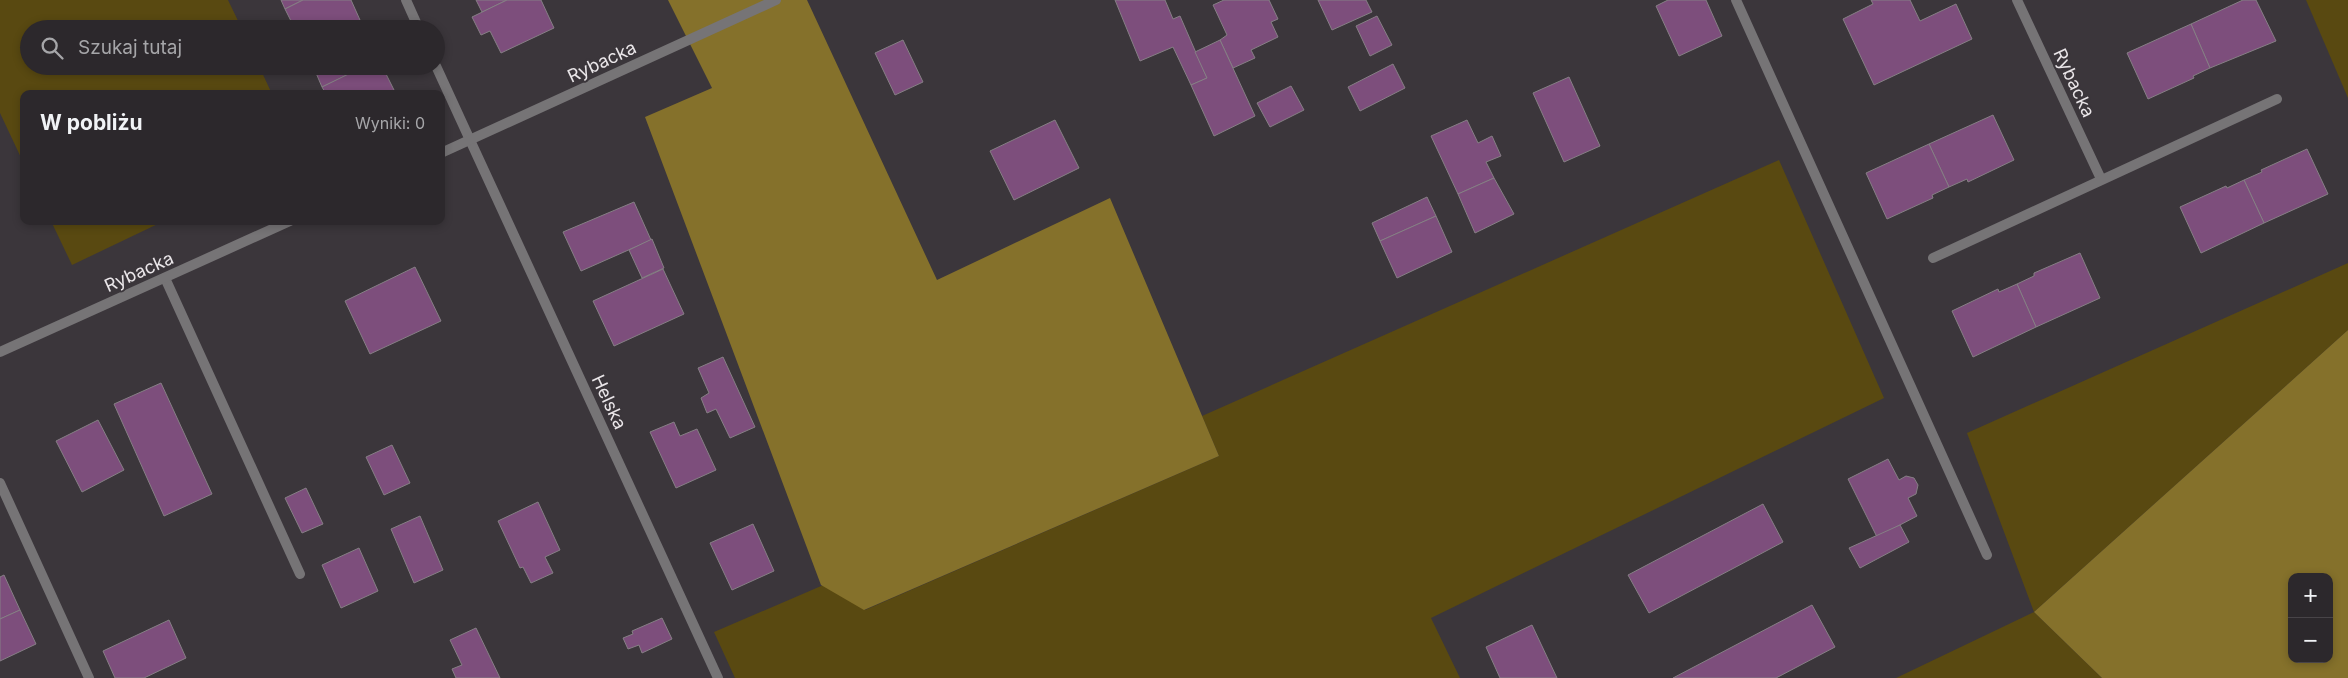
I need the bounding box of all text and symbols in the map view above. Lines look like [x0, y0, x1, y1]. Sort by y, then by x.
search box [20, 20, 445, 75]
icon: search [38, 34, 66, 62]
text: Szukaj tutaj [78, 36, 182, 59]
street label: Rybacka [564, 37, 639, 87]
street label: Rybacka [2049, 45, 2099, 120]
text: W pobliżu [40, 110, 143, 135]
text: Wyniki: 0 [355, 113, 425, 133]
street label: Rybacka [101, 247, 177, 296]
street label: Helska [588, 371, 631, 432]
map controls [2288, 573, 2333, 663]
button: + [2288, 573, 2333, 618]
button: − [2288, 618, 2333, 663]

